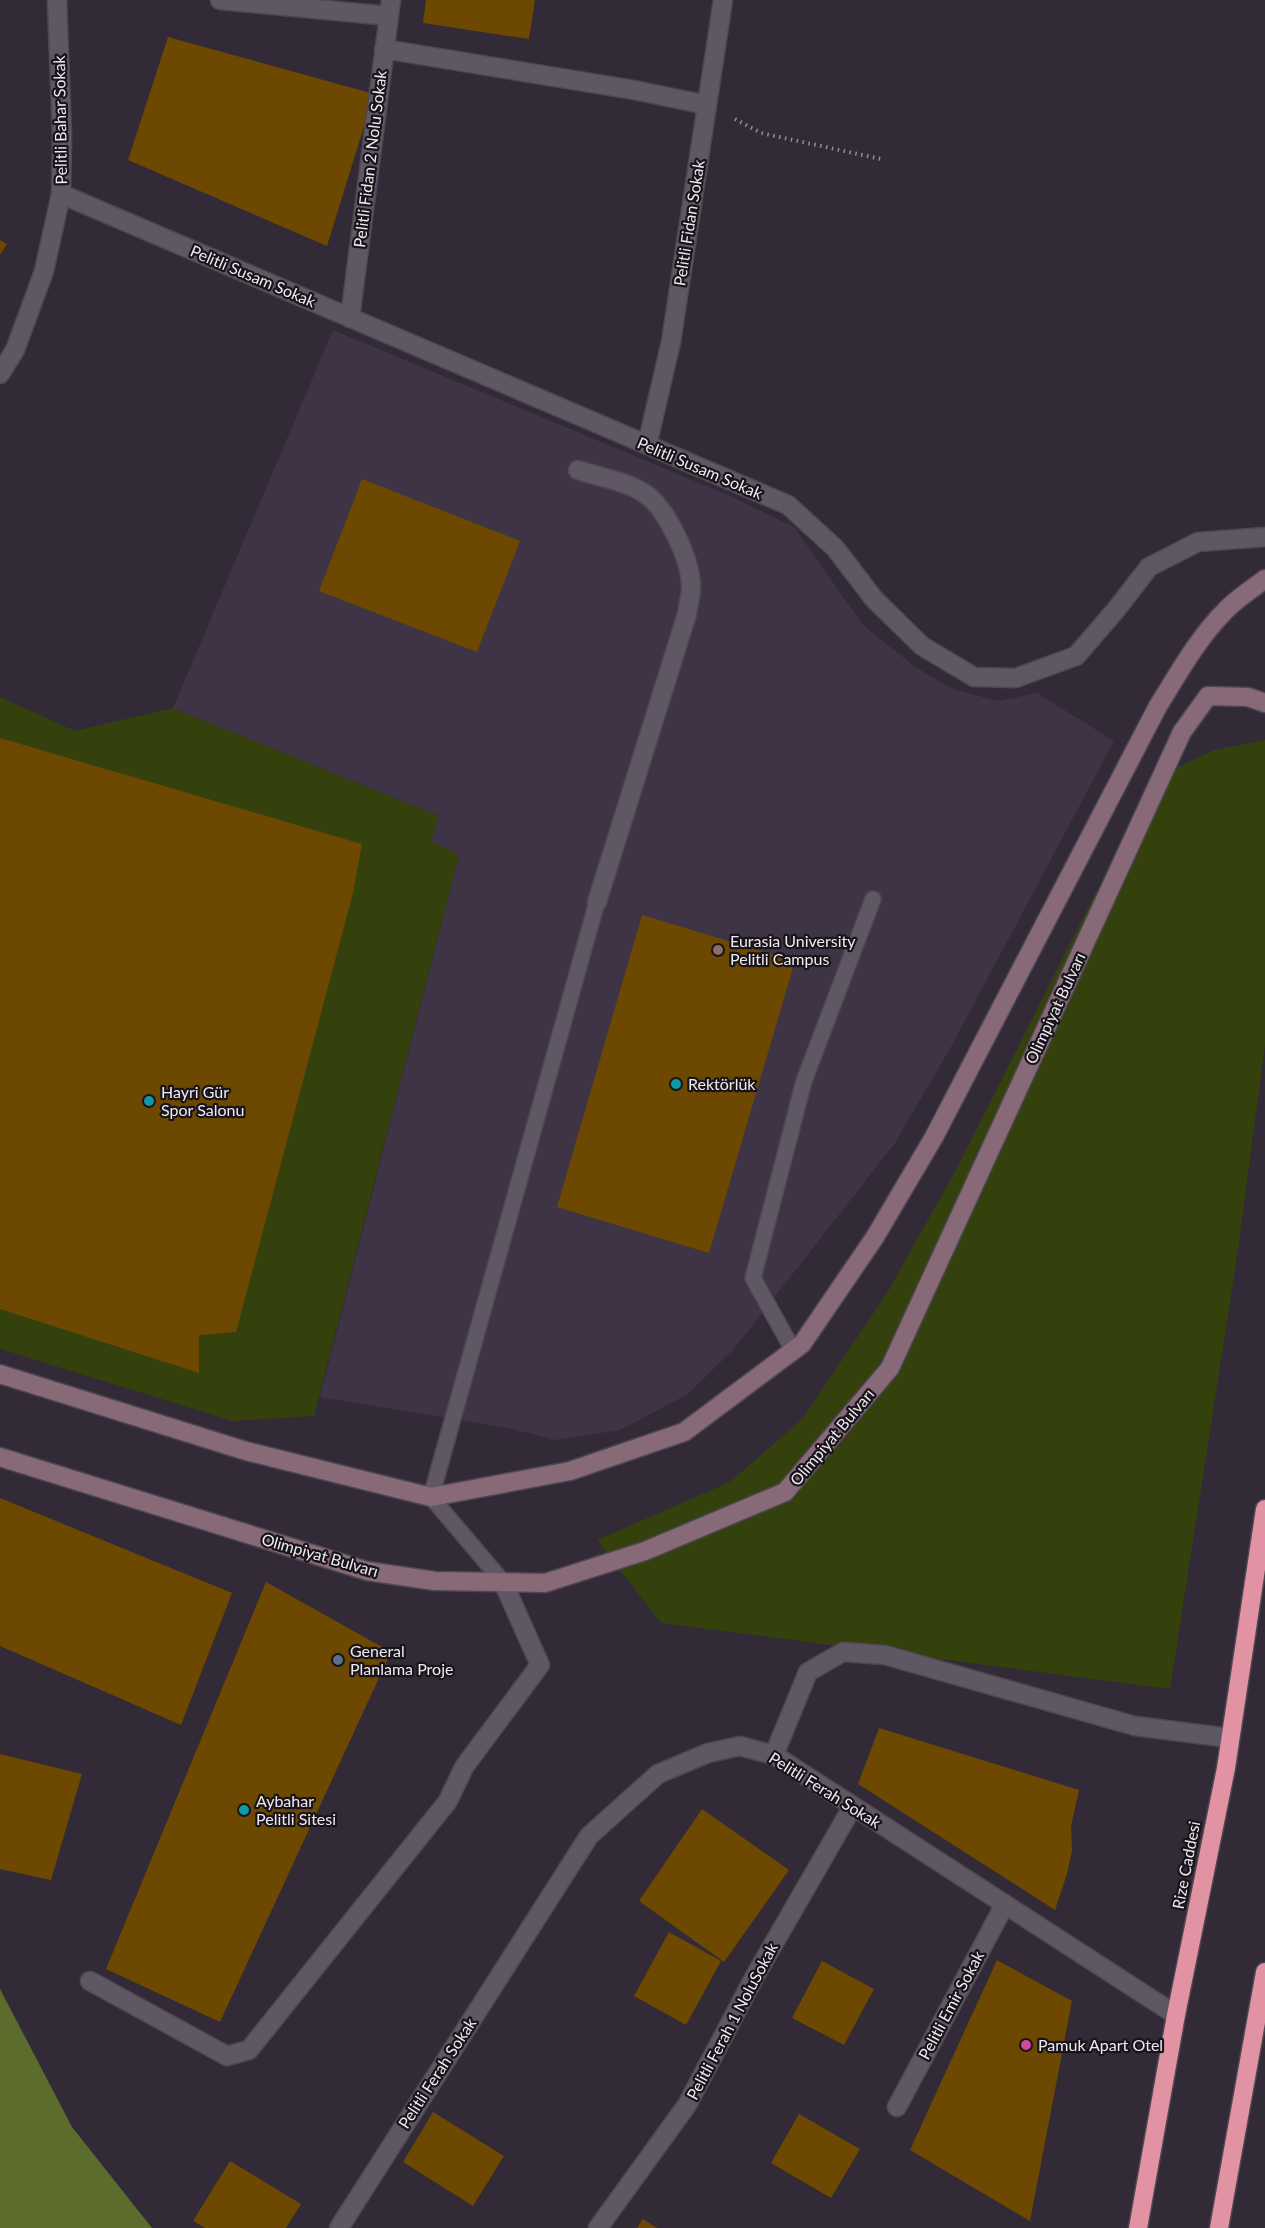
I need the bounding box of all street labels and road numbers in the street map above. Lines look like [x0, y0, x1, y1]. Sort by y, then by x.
street label: Pelitli Bahar Sokak [49, 54, 70, 185]
street label: Pelitli Fidan 2 Nolu Sokak [349, 68, 390, 249]
street label: Pelitli Fidan Sokak [669, 158, 708, 287]
street label: Pelitli Susam Sokak [188, 241, 319, 311]
street label: Pelitli Susam Sokak [635, 433, 766, 503]
street label: Olimpiyat Bulvarı [1020, 949, 1089, 1066]
street label: Olimpiyat Bulvarı [786, 1384, 878, 1489]
street label: Olimpiyat Bulvarı [260, 1529, 381, 1580]
street label: Pelitli Ferah Sokak [766, 1748, 885, 1832]
street label: Rize Caddesi [1168, 1819, 1203, 1910]
street label: Pelitli Ferah 1 NoluSokak [682, 1938, 781, 2103]
street label: Pelitli Emir Sokak [914, 1946, 988, 2062]
street label: Pelitli Ferah Sokak [394, 2013, 480, 2132]

